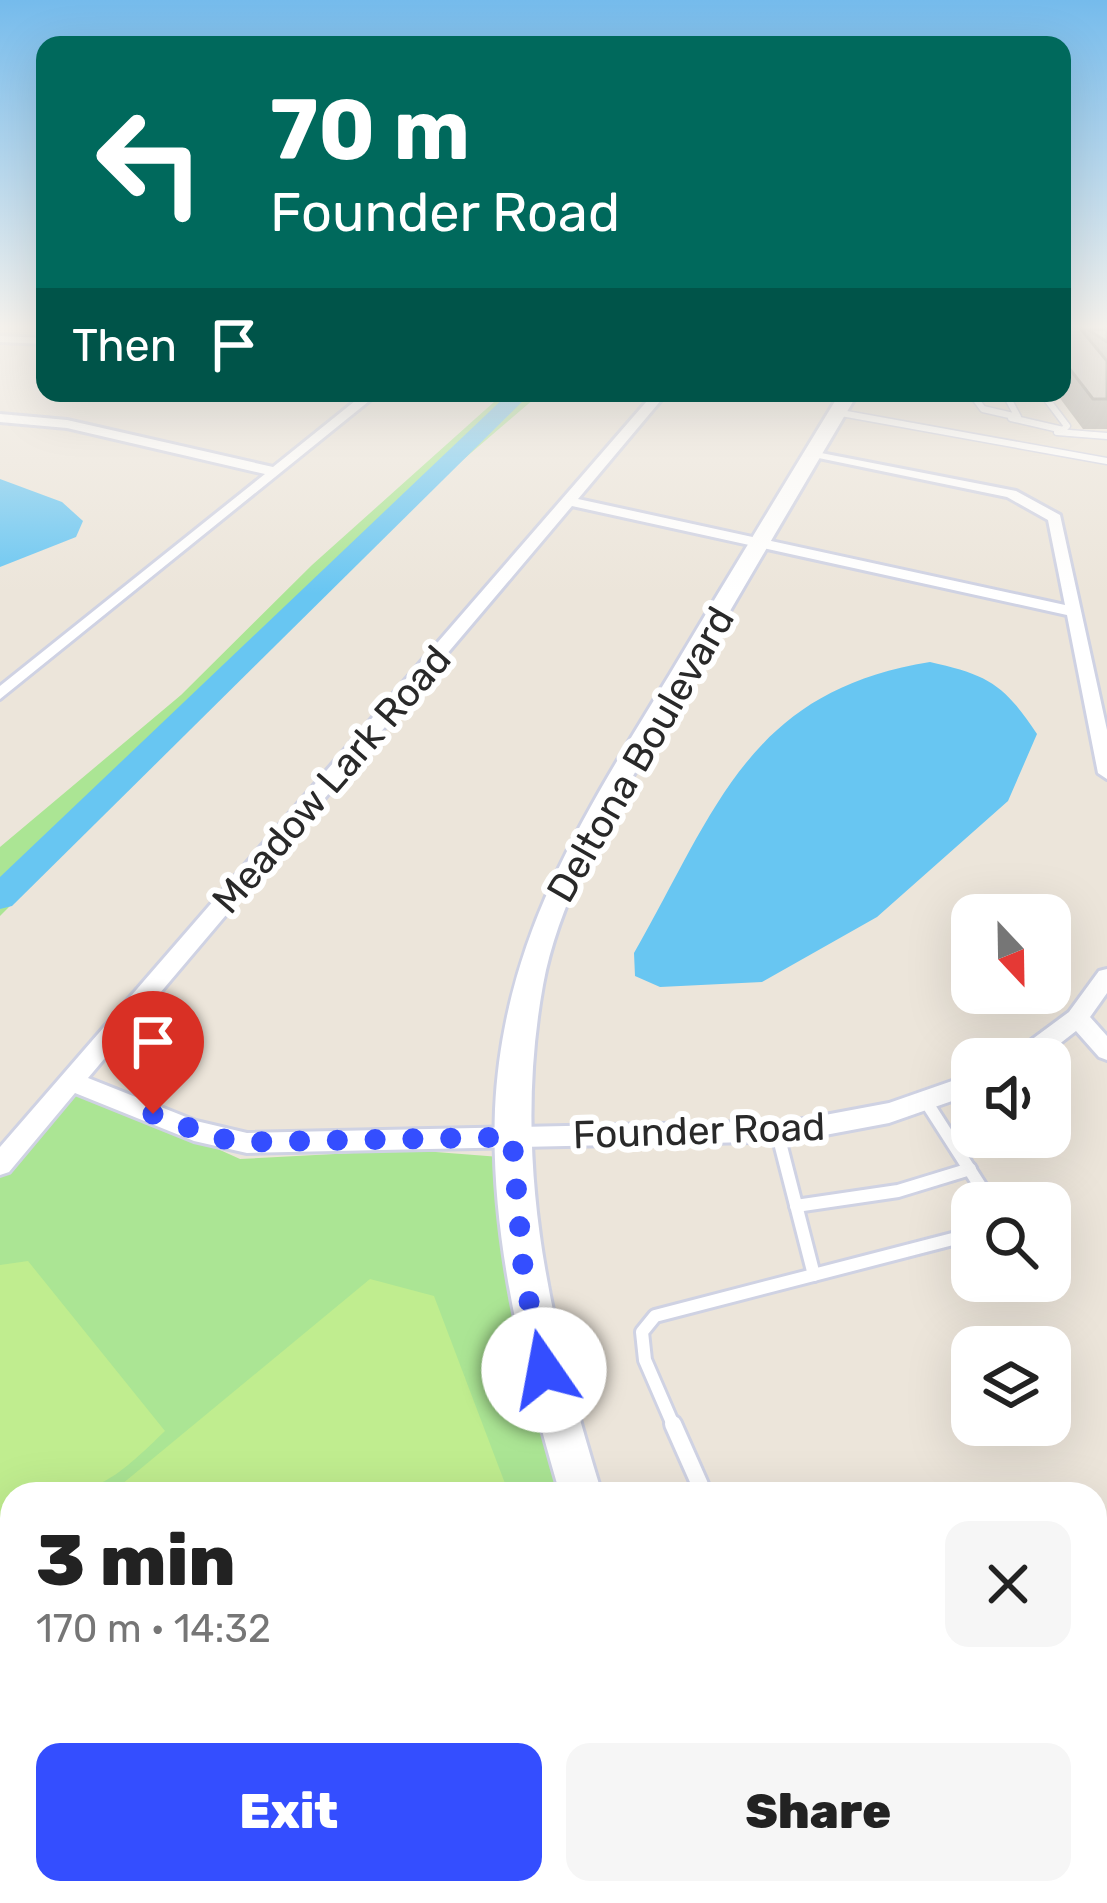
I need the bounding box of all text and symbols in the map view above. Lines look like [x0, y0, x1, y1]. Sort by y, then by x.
text: 70 m [270, 80, 470, 180]
icon: left [72, 84, 228, 240]
text: Founder Road [270, 181, 620, 245]
icon: arrive [201, 312, 267, 378]
text: Then [72, 319, 177, 372]
street label: Deltona Boulevard [538, 599, 744, 910]
street label: Meadow Lark Road [203, 637, 460, 923]
north arrow [951, 894, 1071, 1014]
map controls [951, 894, 1071, 1446]
pin [102, 991, 204, 1114]
icon: arrive [120, 1009, 186, 1075]
button: sound [951, 1038, 1071, 1158]
street label: Founder Road [572, 1104, 826, 1158]
button: search [951, 1182, 1071, 1302]
position arrow [481, 1307, 607, 1433]
button: layers [951, 1326, 1071, 1446]
text: 3 min [36, 1518, 236, 1603]
button: close [945, 1521, 1071, 1647]
text: 170 m · 14:32 [36, 1606, 271, 1652]
button: Exit [36, 1743, 542, 1881]
button: Share [566, 1743, 1071, 1881]

